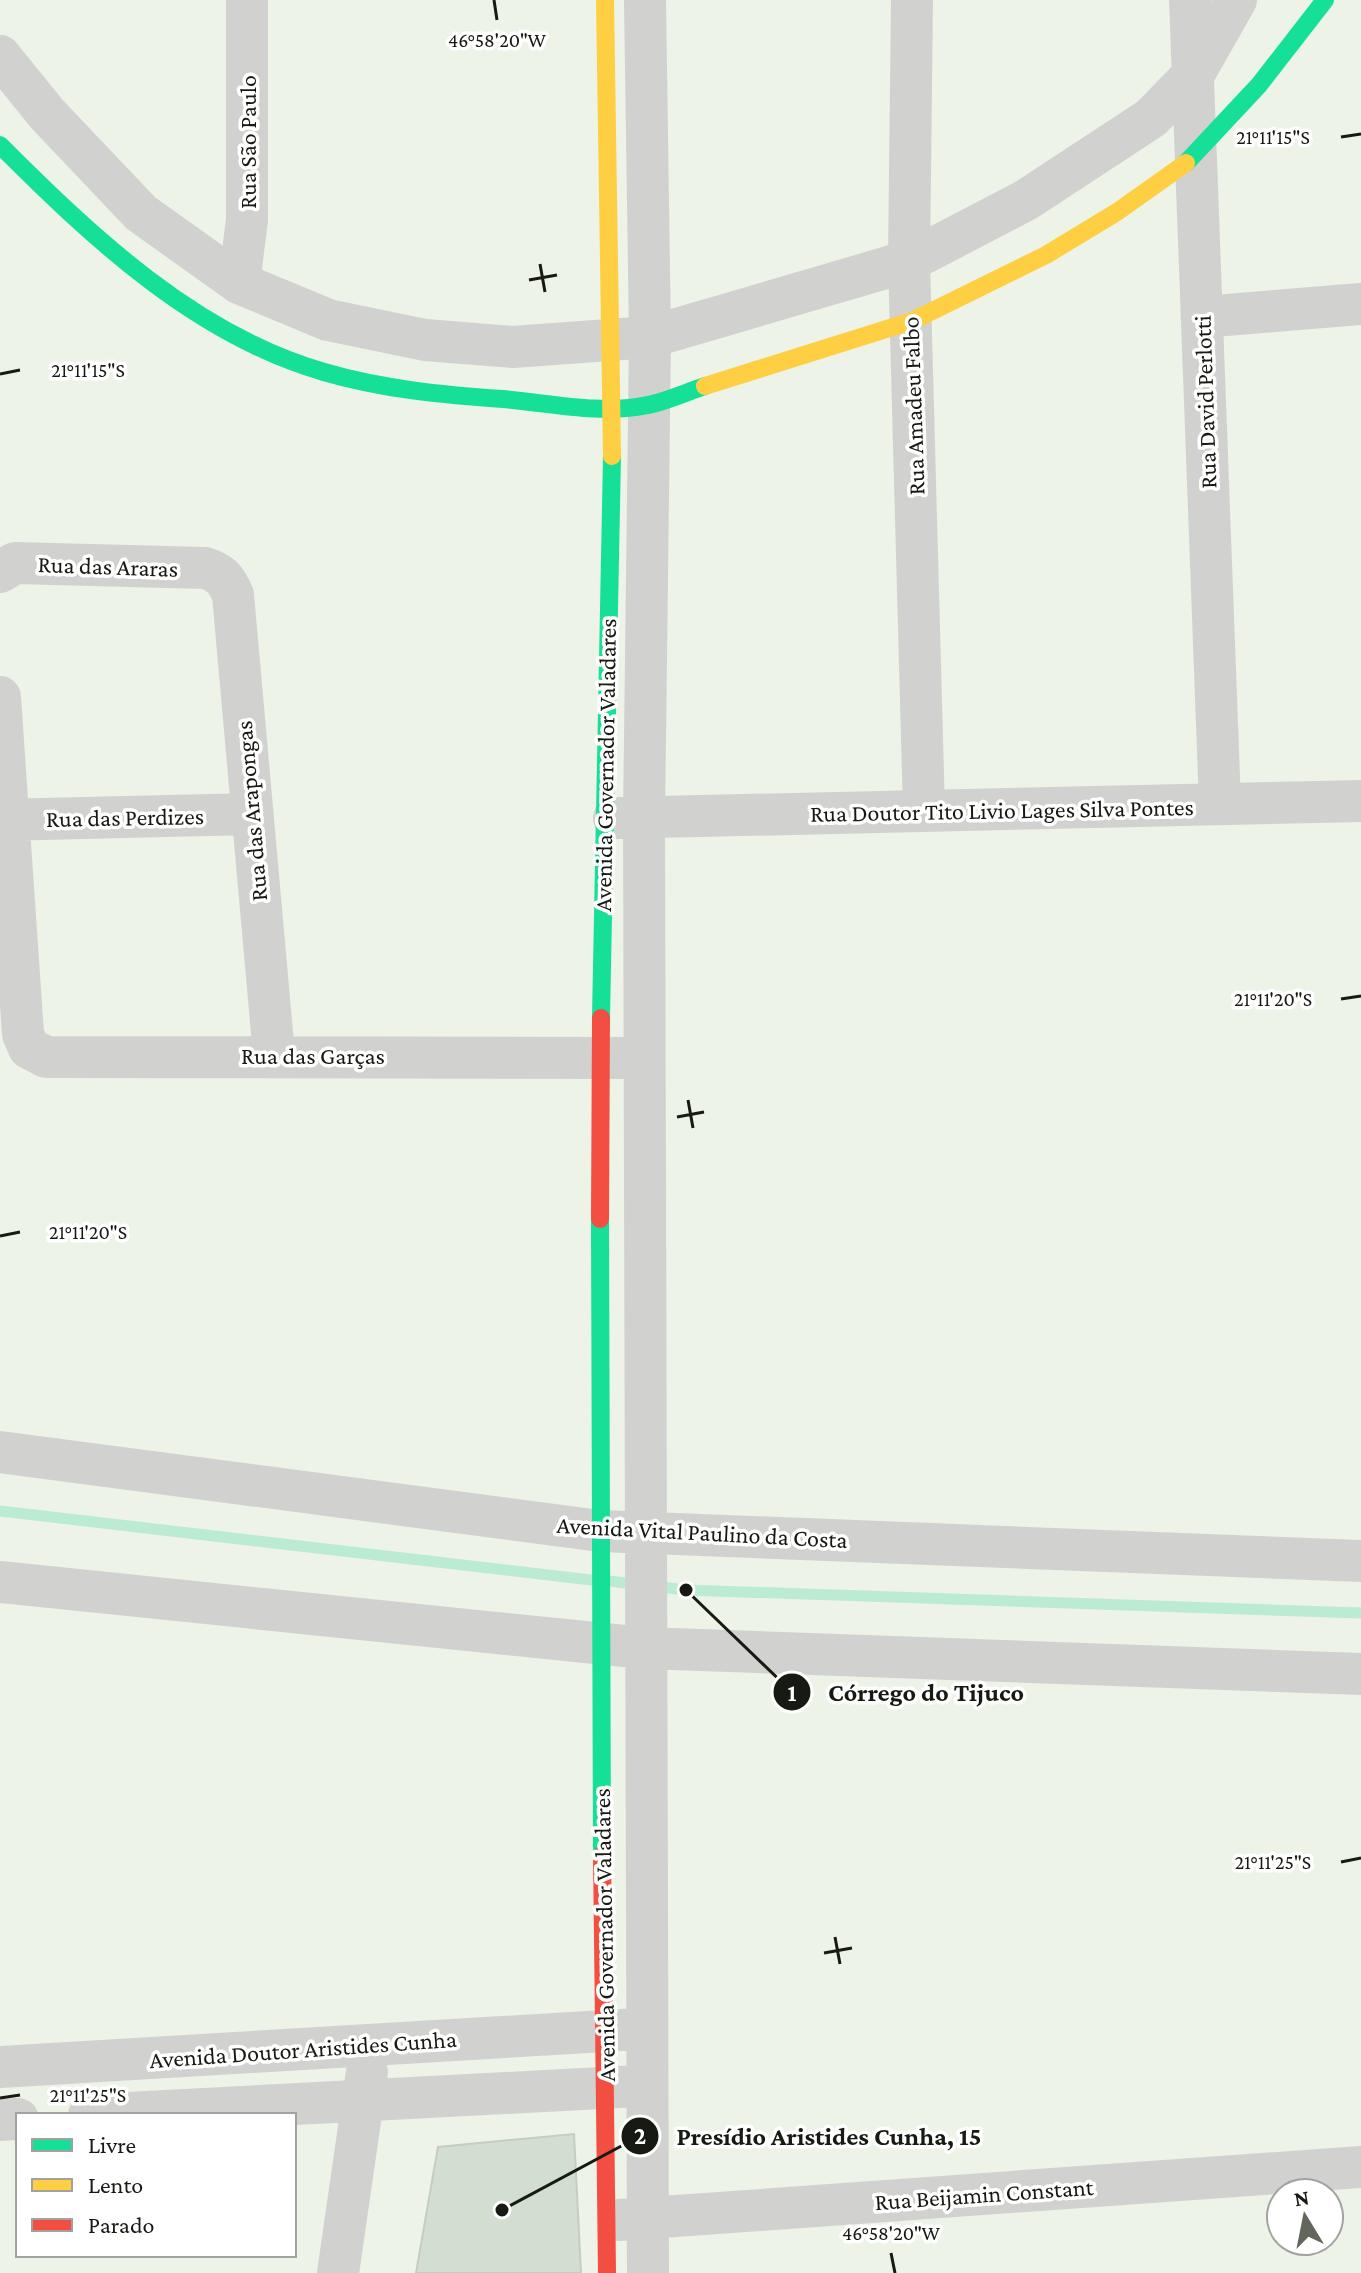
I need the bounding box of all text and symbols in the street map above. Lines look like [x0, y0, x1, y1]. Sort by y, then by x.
text: 46°58'20"W [448, 29, 547, 51]
street label: Rua São Paulo [234, 75, 261, 209]
text: 21°11'15"S [1236, 126, 1310, 148]
street label: Rua David Perlotti [1188, 315, 1222, 489]
street label: Rua Amadeu Falbo [896, 316, 930, 496]
text: 21°11'15"S [51, 359, 125, 381]
street label: Rua das Araras [37, 550, 179, 582]
street label: Avenida Governador Valadares [589, 618, 621, 912]
street label: Rua das Arapongas [230, 720, 272, 902]
street label: Rua Doutor Tito Livio Lages Silva Pontes [810, 793, 1194, 827]
street label: Rua das Perdizes [46, 802, 204, 832]
text: 21°11'20"S [1234, 988, 1312, 1010]
street label: Rua das Garças [241, 1042, 385, 1069]
text: 21°11'20"S [49, 1221, 127, 1243]
street label: Avenida Vital Paulino da Costa [556, 1511, 848, 1553]
callout: Córrego do Tijuco [772, 1667, 1040, 1717]
text: Córrego do Tijuco [828, 1678, 1024, 1707]
text: 1 [788, 1679, 797, 1706]
street label: Avenida Governador Valadares [588, 1788, 620, 2082]
text: 21°11'25"S [1235, 1851, 1311, 1873]
street label: Avenida Doutor Aristides Cunha [148, 2025, 458, 2073]
text: 21°11'25"S [50, 2084, 126, 2106]
callout: Presídio Aristides Cunha, 15 [620, 2111, 997, 2161]
legend [16, 2113, 296, 2257]
text: 2 [634, 2122, 646, 2149]
text: Presídio Aristides Cunha, 15 [676, 2122, 982, 2151]
text: Livre [88, 2131, 136, 2158]
text: Lento [88, 2171, 143, 2198]
street label: Rua Beijamin Constant [874, 2173, 1095, 2215]
north arrow [1265, 2177, 1345, 2257]
text: N [1292, 2184, 1311, 2211]
text: Parado [88, 2211, 155, 2238]
text: 46°58'20"W [842, 2222, 941, 2244]

